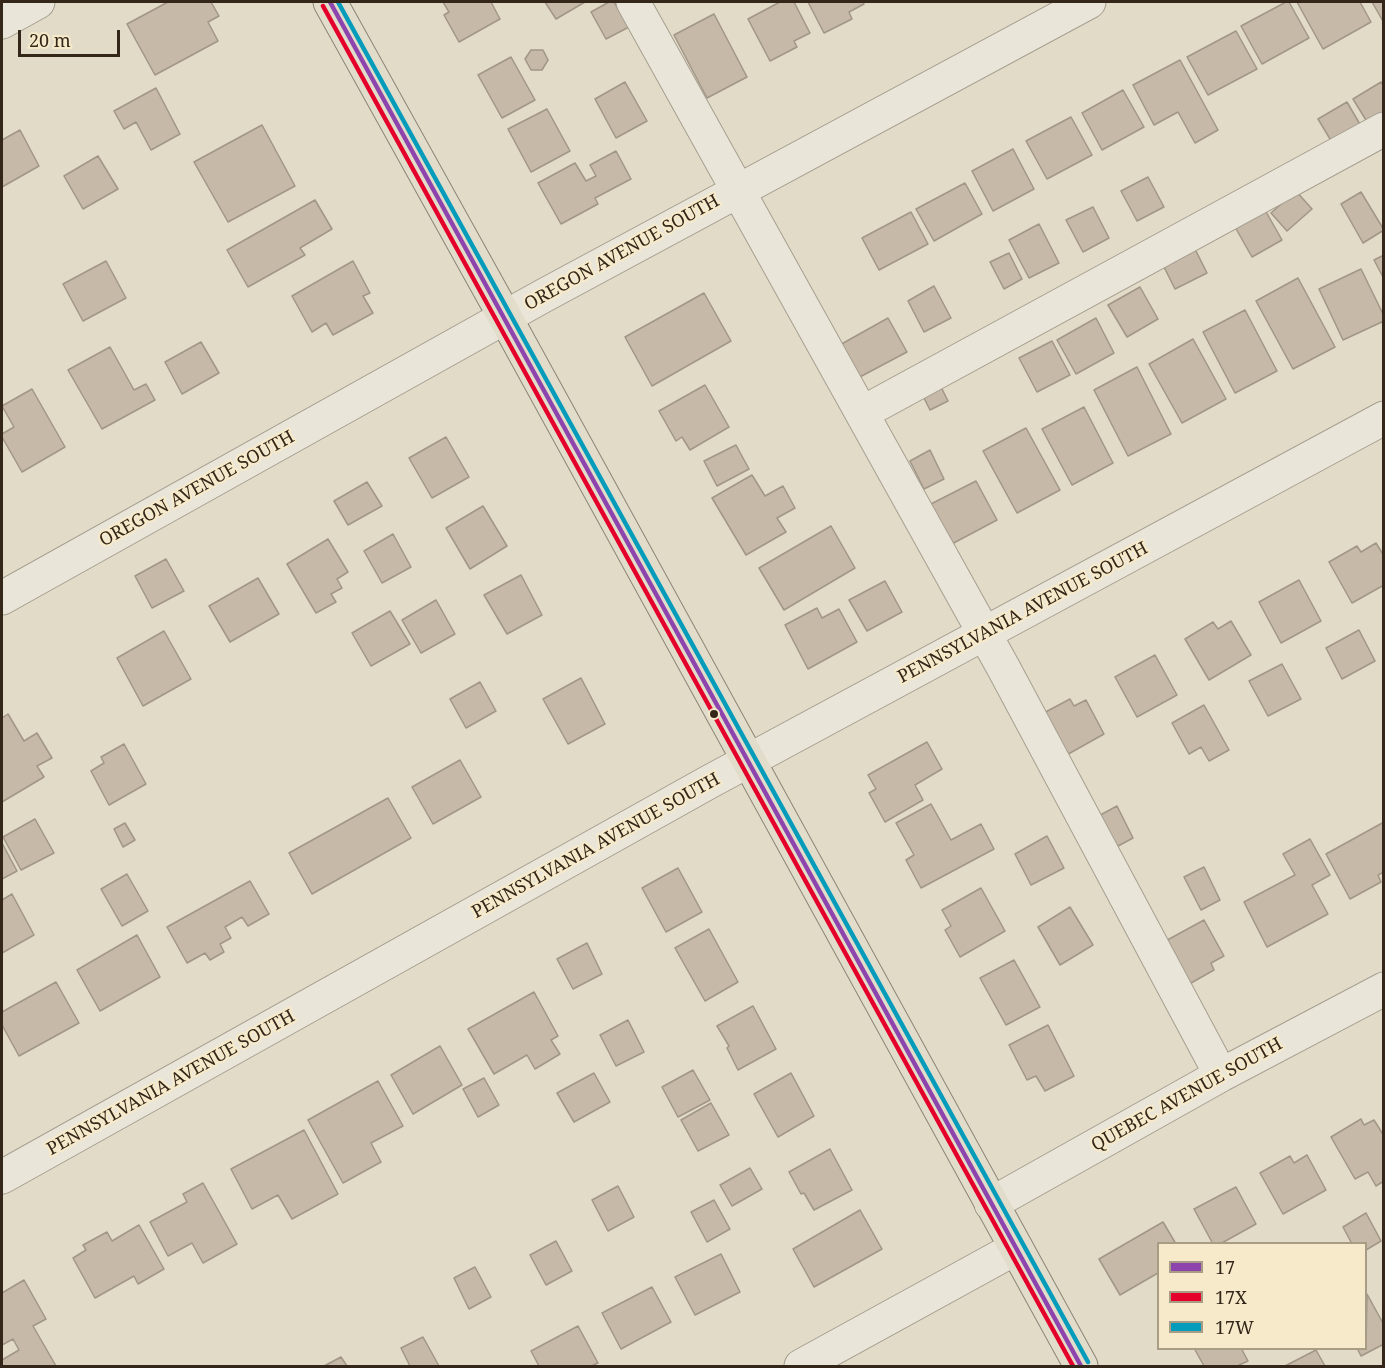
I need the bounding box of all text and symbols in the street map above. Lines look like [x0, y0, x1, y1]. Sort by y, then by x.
scale bar [21, 18, 123, 56]
text: 20 m [29, 28, 71, 52]
street label: OREGON AVENUE SOUTH [521, 190, 723, 316]
street label: OREGON AVENUE SOUTH [96, 426, 298, 552]
street label: PENNSYLVANIA AVENUE SOUTH [894, 538, 1152, 688]
unlabelled marker [708, 708, 720, 720]
street label: PENNSYLVANIA AVENUE SOUTH [468, 769, 724, 923]
street label: PENNSYLVANIA AVENUE SOUTH [43, 1006, 299, 1160]
street label: QUEBEC AVENUE SOUTH [1088, 1034, 1286, 1156]
legend [1157, 1242, 1367, 1350]
text: 17 [1215, 1255, 1235, 1279]
text: 17X [1215, 1285, 1247, 1309]
text: 17W [1215, 1315, 1254, 1339]

